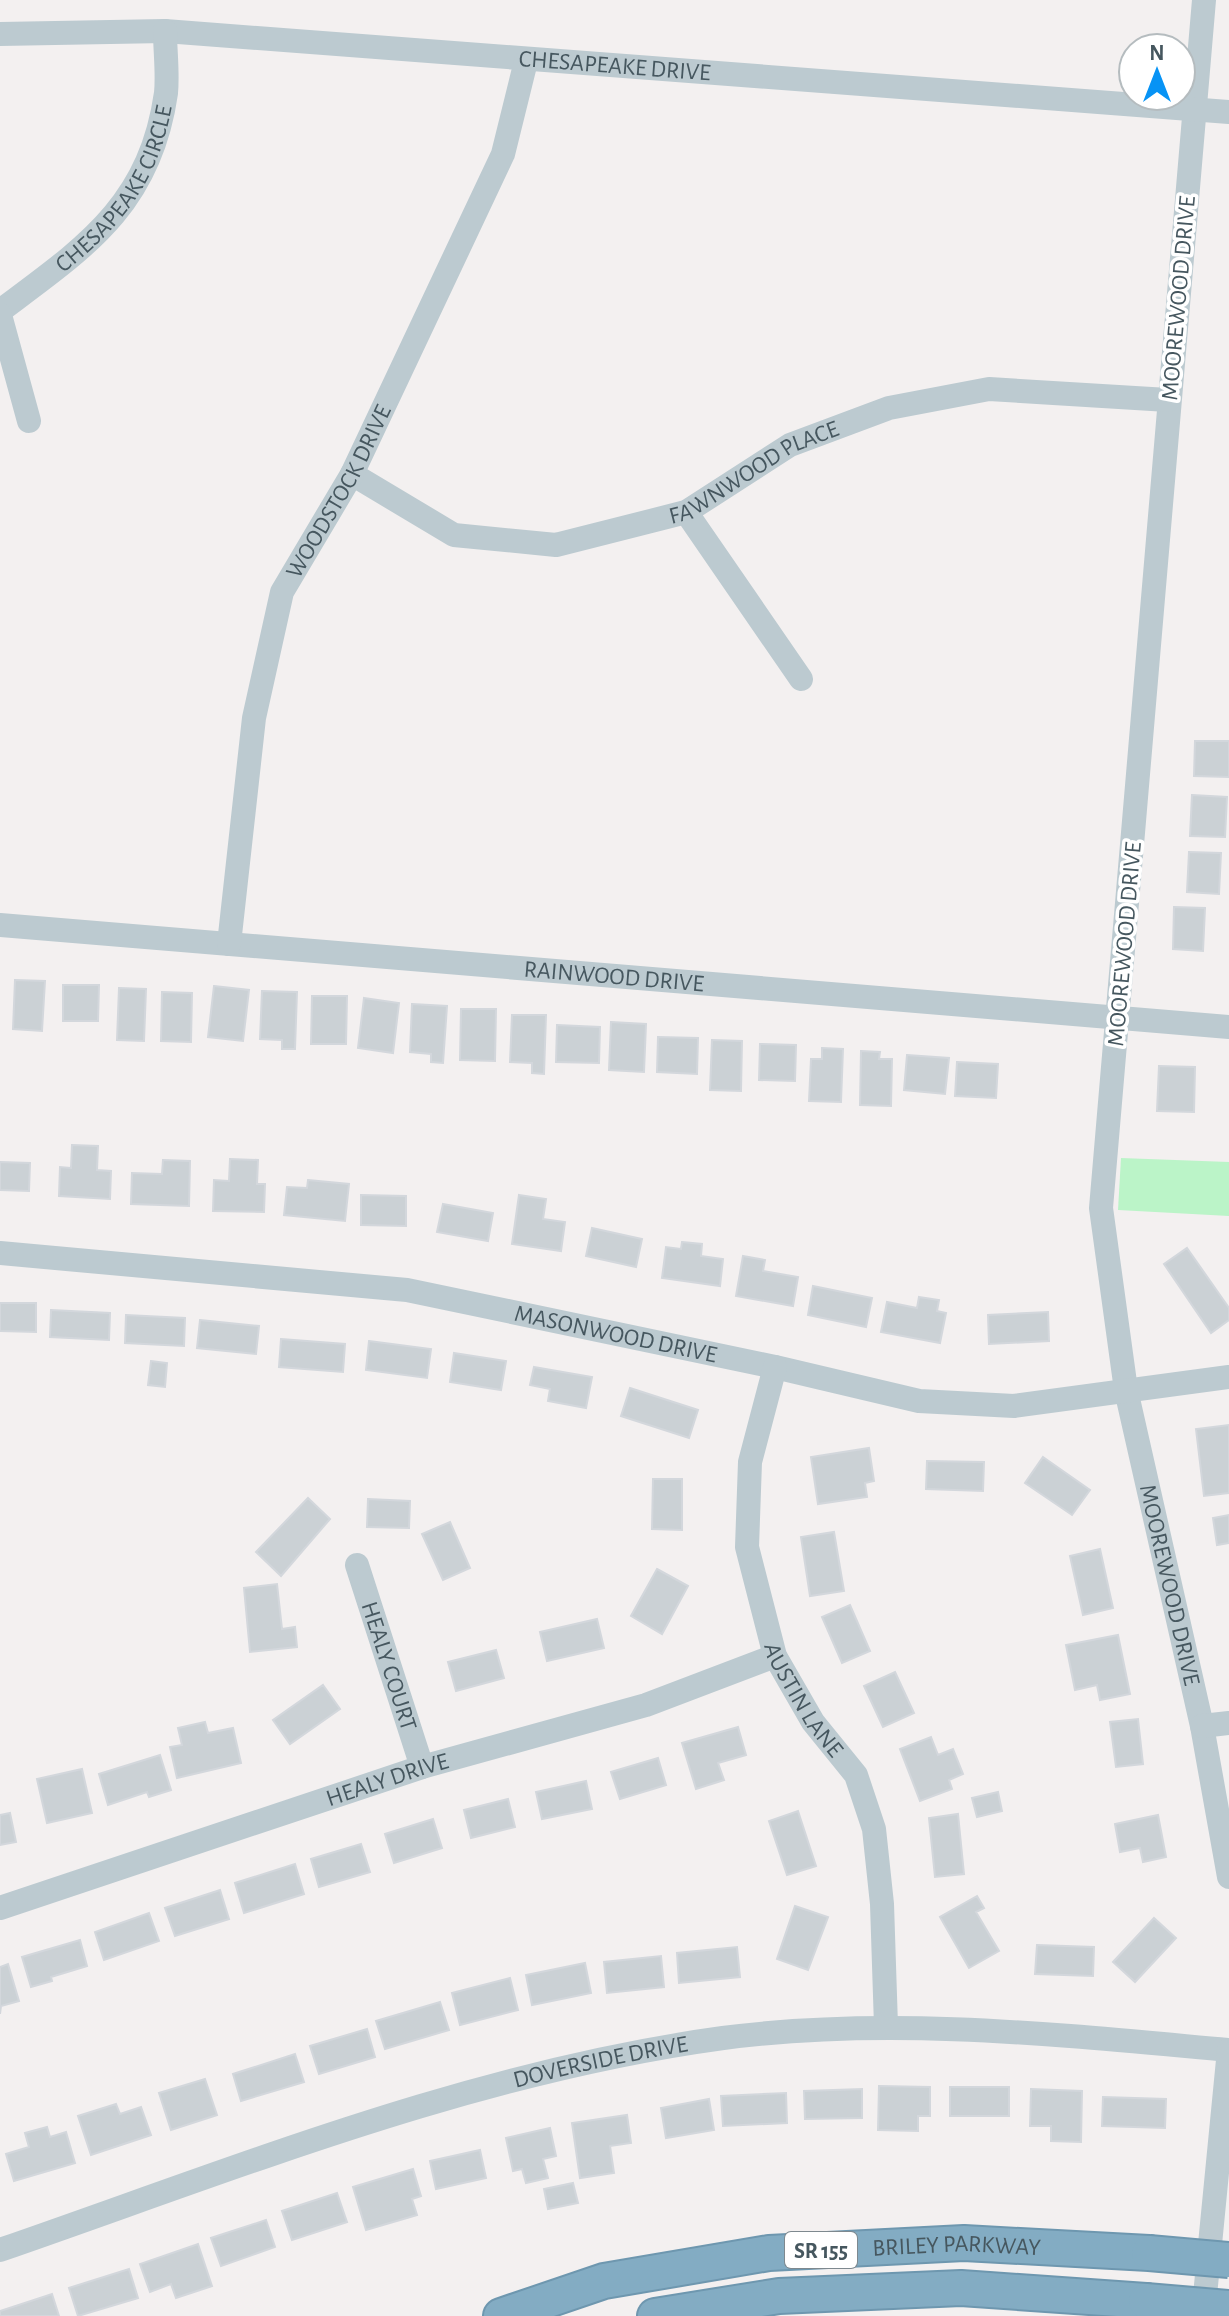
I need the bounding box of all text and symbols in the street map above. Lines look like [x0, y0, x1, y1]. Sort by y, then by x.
north arrow [1117, 32, 1197, 112]
text: N [1149, 42, 1165, 64]
street label: CHESAPEAKE DRIVE [518, 47, 712, 86]
street label: CHESAPEAKE CIRCLE [51, 103, 177, 277]
street label: MOOREWOOD DRIVE [1158, 194, 1200, 401]
street label: WOODSTOCK DRIVE [282, 401, 396, 583]
street label: FAWNWOOD PLACE [666, 417, 842, 529]
street label: MOOREWOOD DRIVE [1104, 840, 1146, 1047]
street label: RAINWOOD DRIVE [523, 958, 705, 996]
street label: MASONWOOD DRIVE [512, 1302, 719, 1368]
street label: MOOREWOOD DRIVE [1135, 1482, 1204, 1688]
street label: HEALY COURT [357, 1599, 421, 1734]
street label: AUSTIN LANE [759, 1641, 848, 1762]
street label: HEALY DRIVE [323, 1749, 452, 1811]
street label: DOVERSIDE DRIVE [511, 2032, 690, 2093]
road number: SR 155 [785, 2232, 857, 2268]
street label: BRILEY PARKWAY [872, 2232, 1042, 2261]

